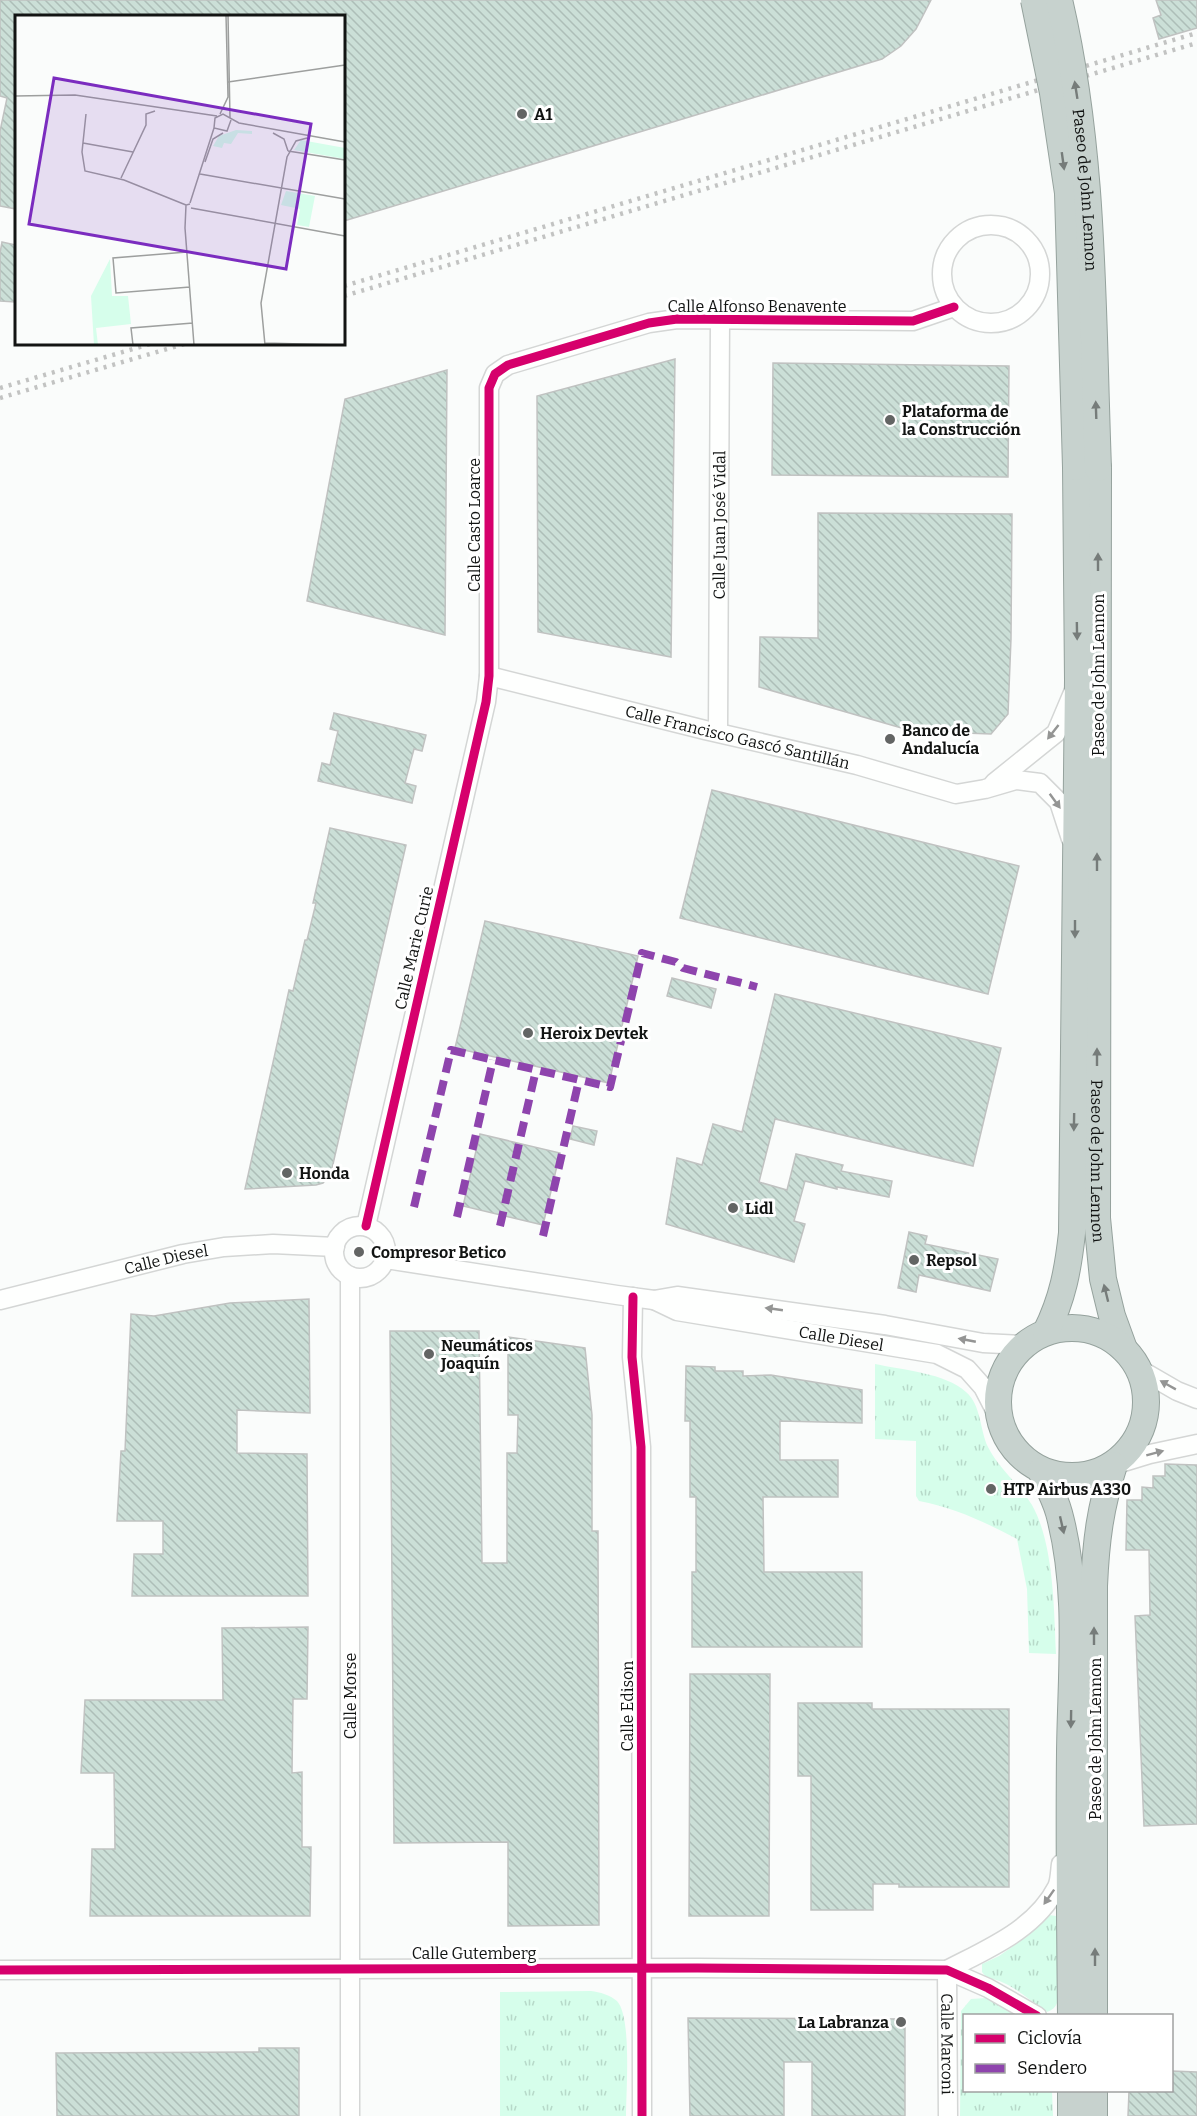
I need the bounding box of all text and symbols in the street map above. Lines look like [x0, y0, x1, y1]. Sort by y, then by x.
inset map [15, 15, 345, 345]
one-way arrow [1071, 80, 1080, 99]
place label: A1 [534, 105, 552, 124]
marker: A1 [515, 107, 529, 121]
street label: Paseo de John Lennon [1069, 108, 1101, 271]
one-way arrow [1058, 151, 1067, 170]
street label: Calle Alfonso Benavente [667, 297, 847, 316]
one-way arrow [1091, 400, 1101, 419]
place label: Plataforma de la Construcción [902, 402, 1021, 439]
marker: Plataforma de la Construcción [883, 413, 897, 427]
street label: Calle Juan José Vidal [709, 450, 729, 599]
street label: Calle Casto Loarce [465, 458, 484, 592]
one-way arrow [1093, 552, 1103, 571]
street label: Paseo de John Lennon [1089, 594, 1108, 756]
one-way arrow [1073, 621, 1082, 640]
street label: Calle Francisco Gascó Santillán [624, 701, 852, 773]
place label: Banco de Andalucía [902, 721, 979, 758]
one-way arrow [1047, 724, 1059, 740]
marker: Banco de Andalucía [883, 732, 897, 746]
one-way arrow [1049, 792, 1061, 808]
one-way arrow [1092, 852, 1102, 871]
street label: Calle Marie Curie [391, 884, 437, 1012]
one-way arrow [1070, 919, 1080, 938]
place label: Heroix Devtek [540, 1024, 648, 1043]
marker: Heroix Devtek [521, 1026, 535, 1040]
one-way arrow [1092, 1047, 1102, 1066]
street label: Paseo de John Lennon [1087, 1080, 1109, 1243]
one-way arrow [1069, 1113, 1079, 1132]
place label: Honda [299, 1164, 350, 1183]
marker: Honda [280, 1166, 294, 1180]
place label: Lidl [745, 1199, 774, 1218]
marker: Lidl [726, 1201, 740, 1215]
street label: Calle Diesel [122, 1240, 210, 1278]
place label: Compresor Betico [371, 1243, 506, 1262]
marker: Compresor Betico [352, 1245, 366, 1259]
place label: Repsol [926, 1251, 977, 1270]
marker: Repsol [907, 1253, 921, 1267]
one-way arrow [1101, 1284, 1111, 1302]
one-way arrow [765, 1305, 784, 1314]
street label: Calle Diesel [797, 1322, 886, 1355]
one-way arrow [957, 1335, 976, 1344]
place label: Neumáticos Joaquín [440, 1336, 533, 1373]
marker: Neumáticos Joaquín [422, 1347, 436, 1361]
one-way arrow [1159, 1381, 1176, 1391]
one-way arrow [1146, 1448, 1164, 1458]
place label: HTP Airbus A330 [1003, 1480, 1131, 1499]
marker: HTP Airbus A330 [984, 1482, 998, 1496]
one-way arrow [1057, 1516, 1067, 1535]
one-way arrow [1089, 1627, 1099, 1646]
street label: Calle Morse [341, 1653, 360, 1739]
street label: Paseo de John Lennon [1086, 1658, 1105, 1820]
street label: Calle Edison [618, 1661, 637, 1751]
one-way arrow [1066, 1710, 1076, 1729]
one-way arrow [1043, 1889, 1055, 1905]
street label: Calle Gutemberg [412, 1944, 536, 1963]
one-way arrow [1090, 1948, 1099, 1967]
street label: Calle Marconi [938, 1993, 957, 2095]
place label: La Labranza [798, 2013, 889, 2032]
legend [963, 2014, 1173, 2092]
marker: La Labranza [894, 2015, 908, 2029]
text: Ciclovía [1017, 2027, 1082, 2049]
text: Sendero [1017, 2057, 1087, 2079]

